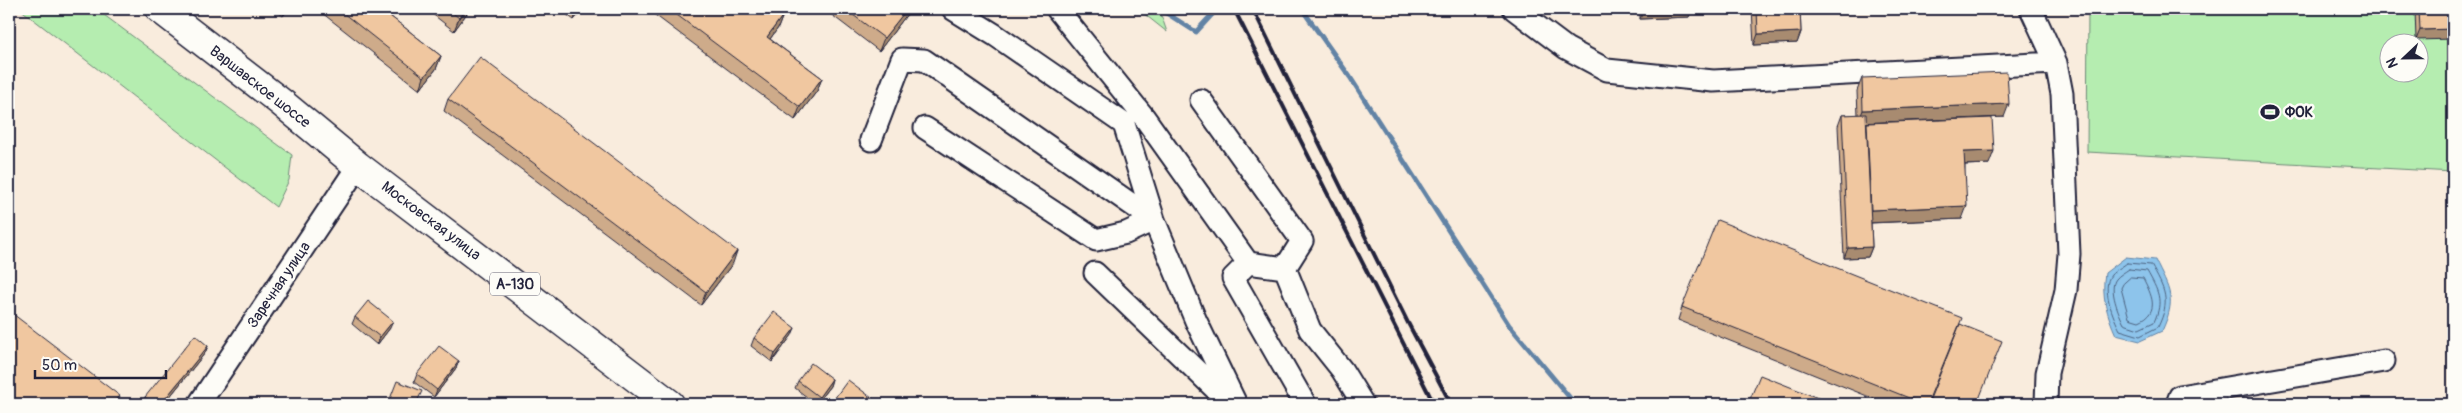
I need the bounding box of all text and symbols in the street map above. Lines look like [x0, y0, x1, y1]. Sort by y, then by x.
north arrow [2380, 32, 2430, 82]
street label: Варшавское шоссе [206, 42, 315, 133]
text: N [2383, 55, 2402, 70]
sports icon: ФОК [2259, 101, 2281, 123]
place label: ФОК [2284, 103, 2314, 122]
street label: Московская улица [378, 177, 485, 265]
street label: Заречная улица [243, 238, 315, 332]
road number: А-130 [490, 272, 540, 296]
scale bar [35, 348, 166, 380]
text: 50 m [42, 356, 77, 375]

